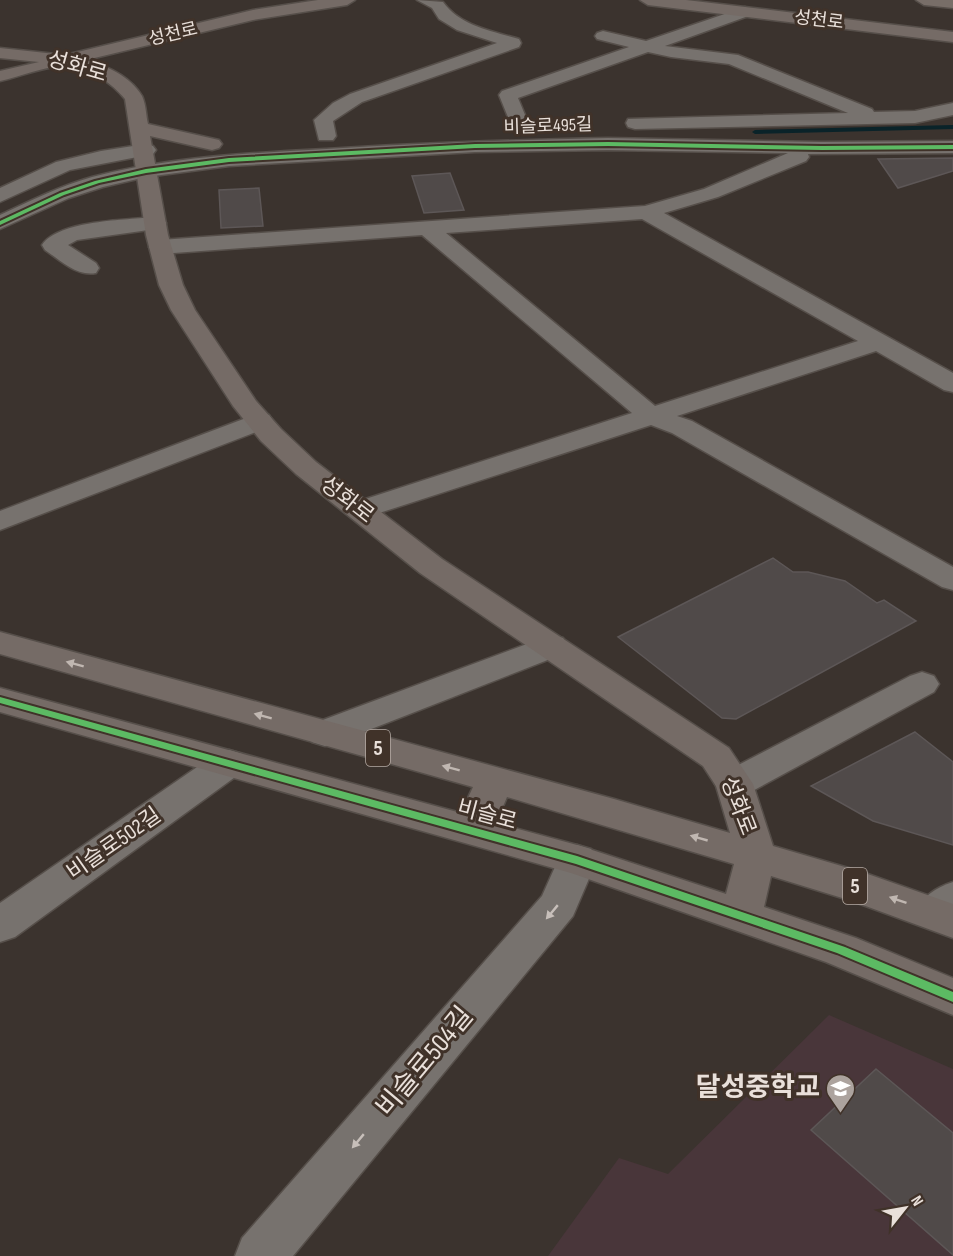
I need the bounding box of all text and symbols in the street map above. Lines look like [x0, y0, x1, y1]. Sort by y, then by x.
street label: 성천로 [793, 7, 845, 33]
street label: 성천로 [146, 18, 200, 50]
street label: 성화로 [44, 46, 110, 88]
street label: 비슬로495길 [503, 114, 593, 138]
street label: 성화로 [315, 471, 379, 529]
one-way arrow [66, 659, 84, 668]
one-way arrow [254, 711, 272, 720]
road number: 5 [366, 730, 390, 766]
one-way arrow [442, 763, 460, 772]
street label: 성화로 [715, 773, 761, 839]
street label: 비슬로 [454, 794, 520, 836]
street label: 비슬로502길 [62, 802, 166, 886]
one-way arrow [690, 833, 708, 842]
road number: 5 [843, 868, 867, 904]
one-way arrow [889, 895, 907, 905]
one-way arrow [546, 904, 559, 920]
street label: 비슬로504길 [370, 1001, 480, 1123]
place label: 달성중학교 [696, 1072, 820, 1104]
school or university icon: 달성중학교 [825, 1072, 857, 1114]
one-way arrow [352, 1133, 365, 1148]
north arrow [875, 1178, 935, 1238]
text: N [906, 1192, 927, 1210]

